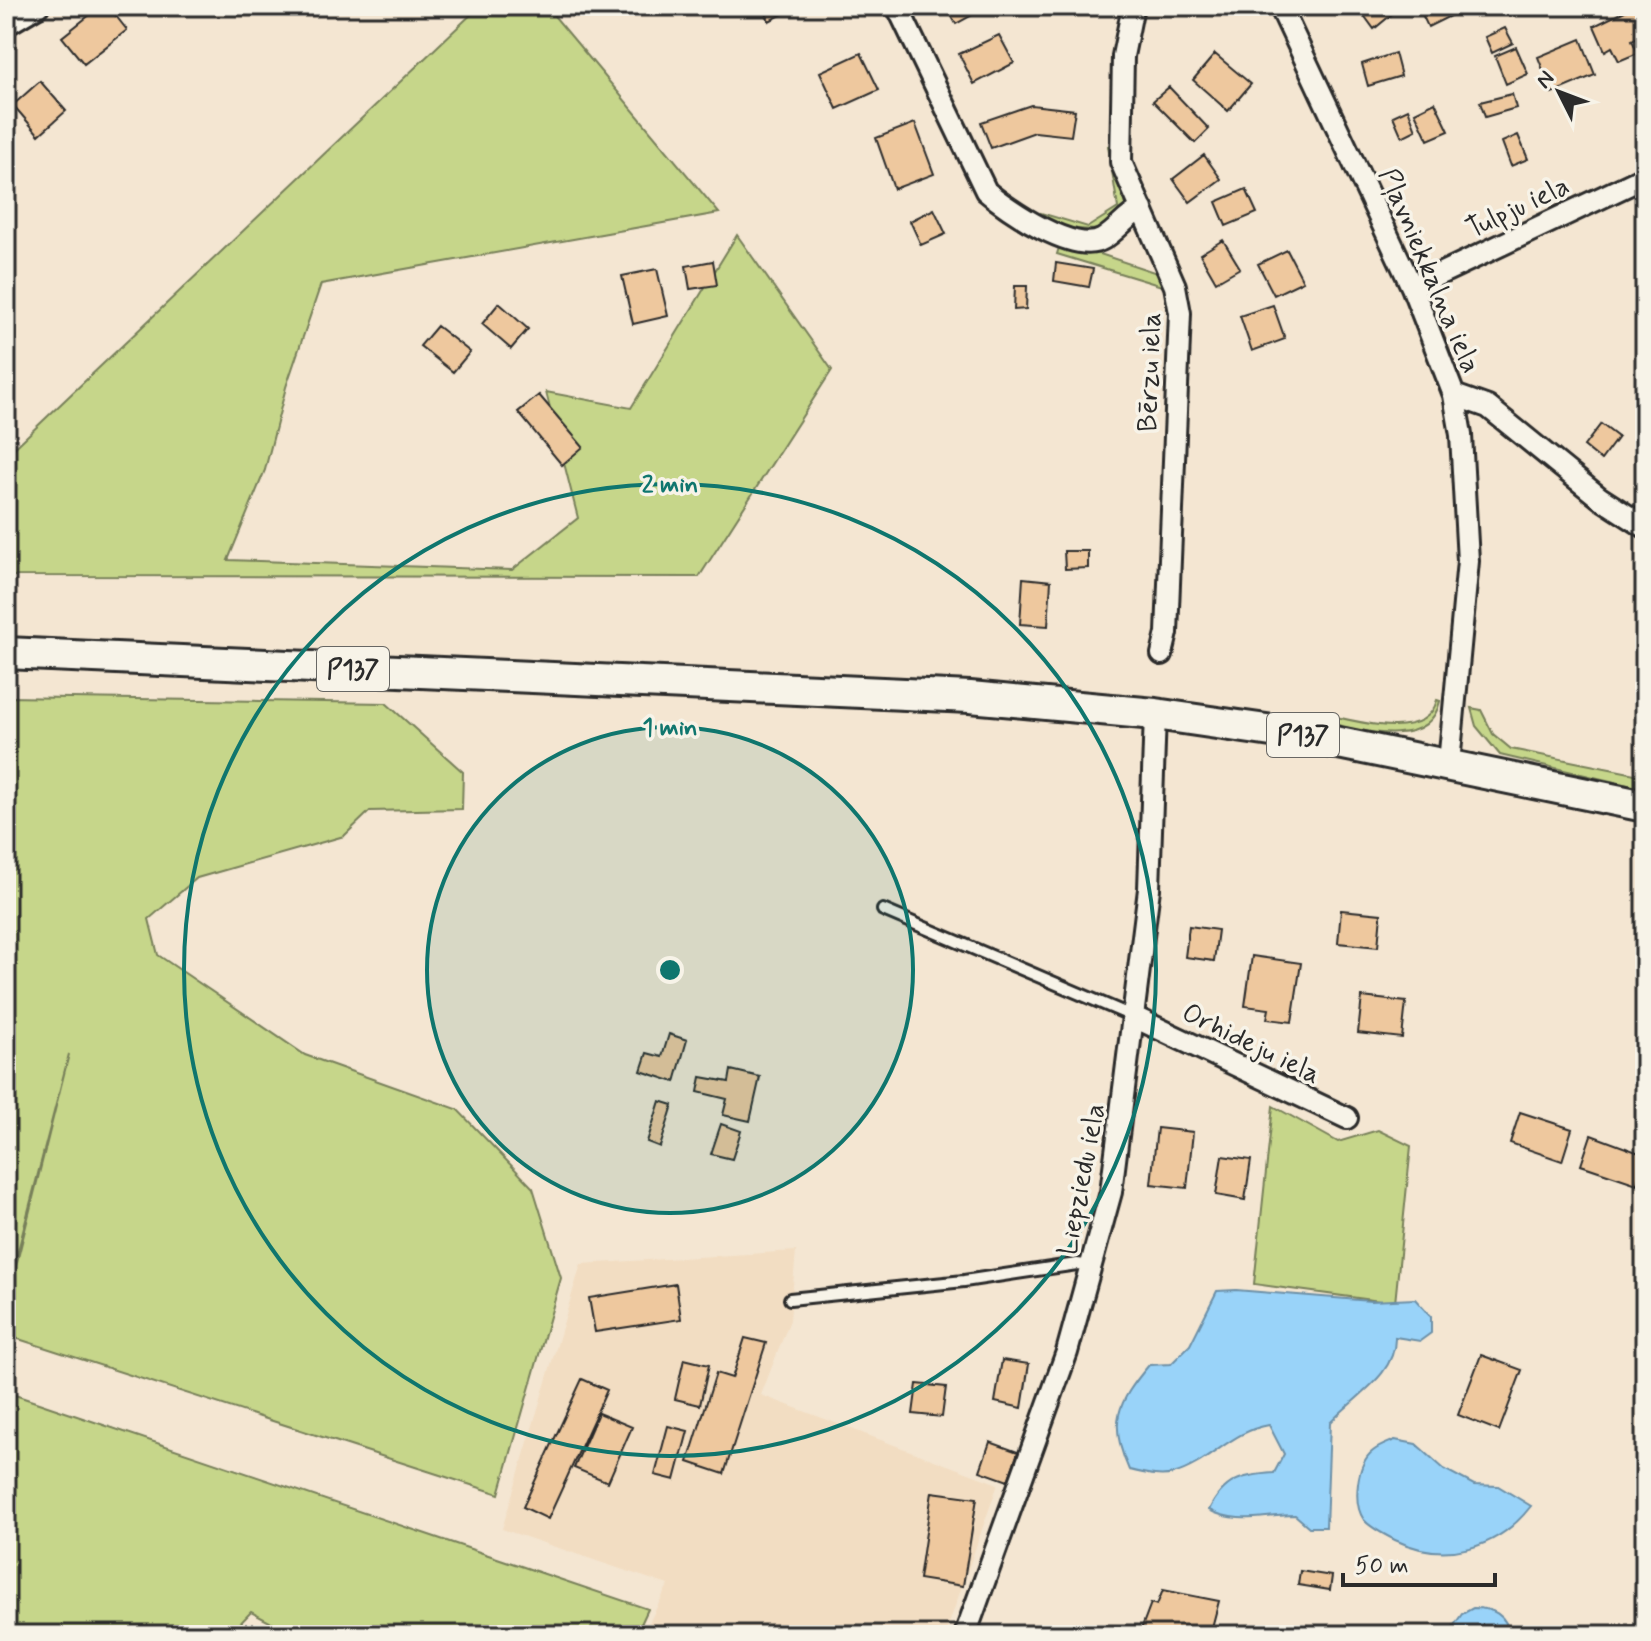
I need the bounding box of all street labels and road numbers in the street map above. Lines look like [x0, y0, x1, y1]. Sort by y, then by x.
street label: Pļavniekkalna iela [1369, 163, 1489, 379]
street label: Tulpju iela [1460, 168, 1576, 248]
street label: Bērzu iela [1130, 312, 1171, 433]
road number: P137 [317, 647, 389, 691]
road number: P137 [1267, 713, 1339, 757]
street label: Orhideju iela [1175, 995, 1326, 1094]
street label: Liepziedu iela [1050, 1100, 1115, 1259]

